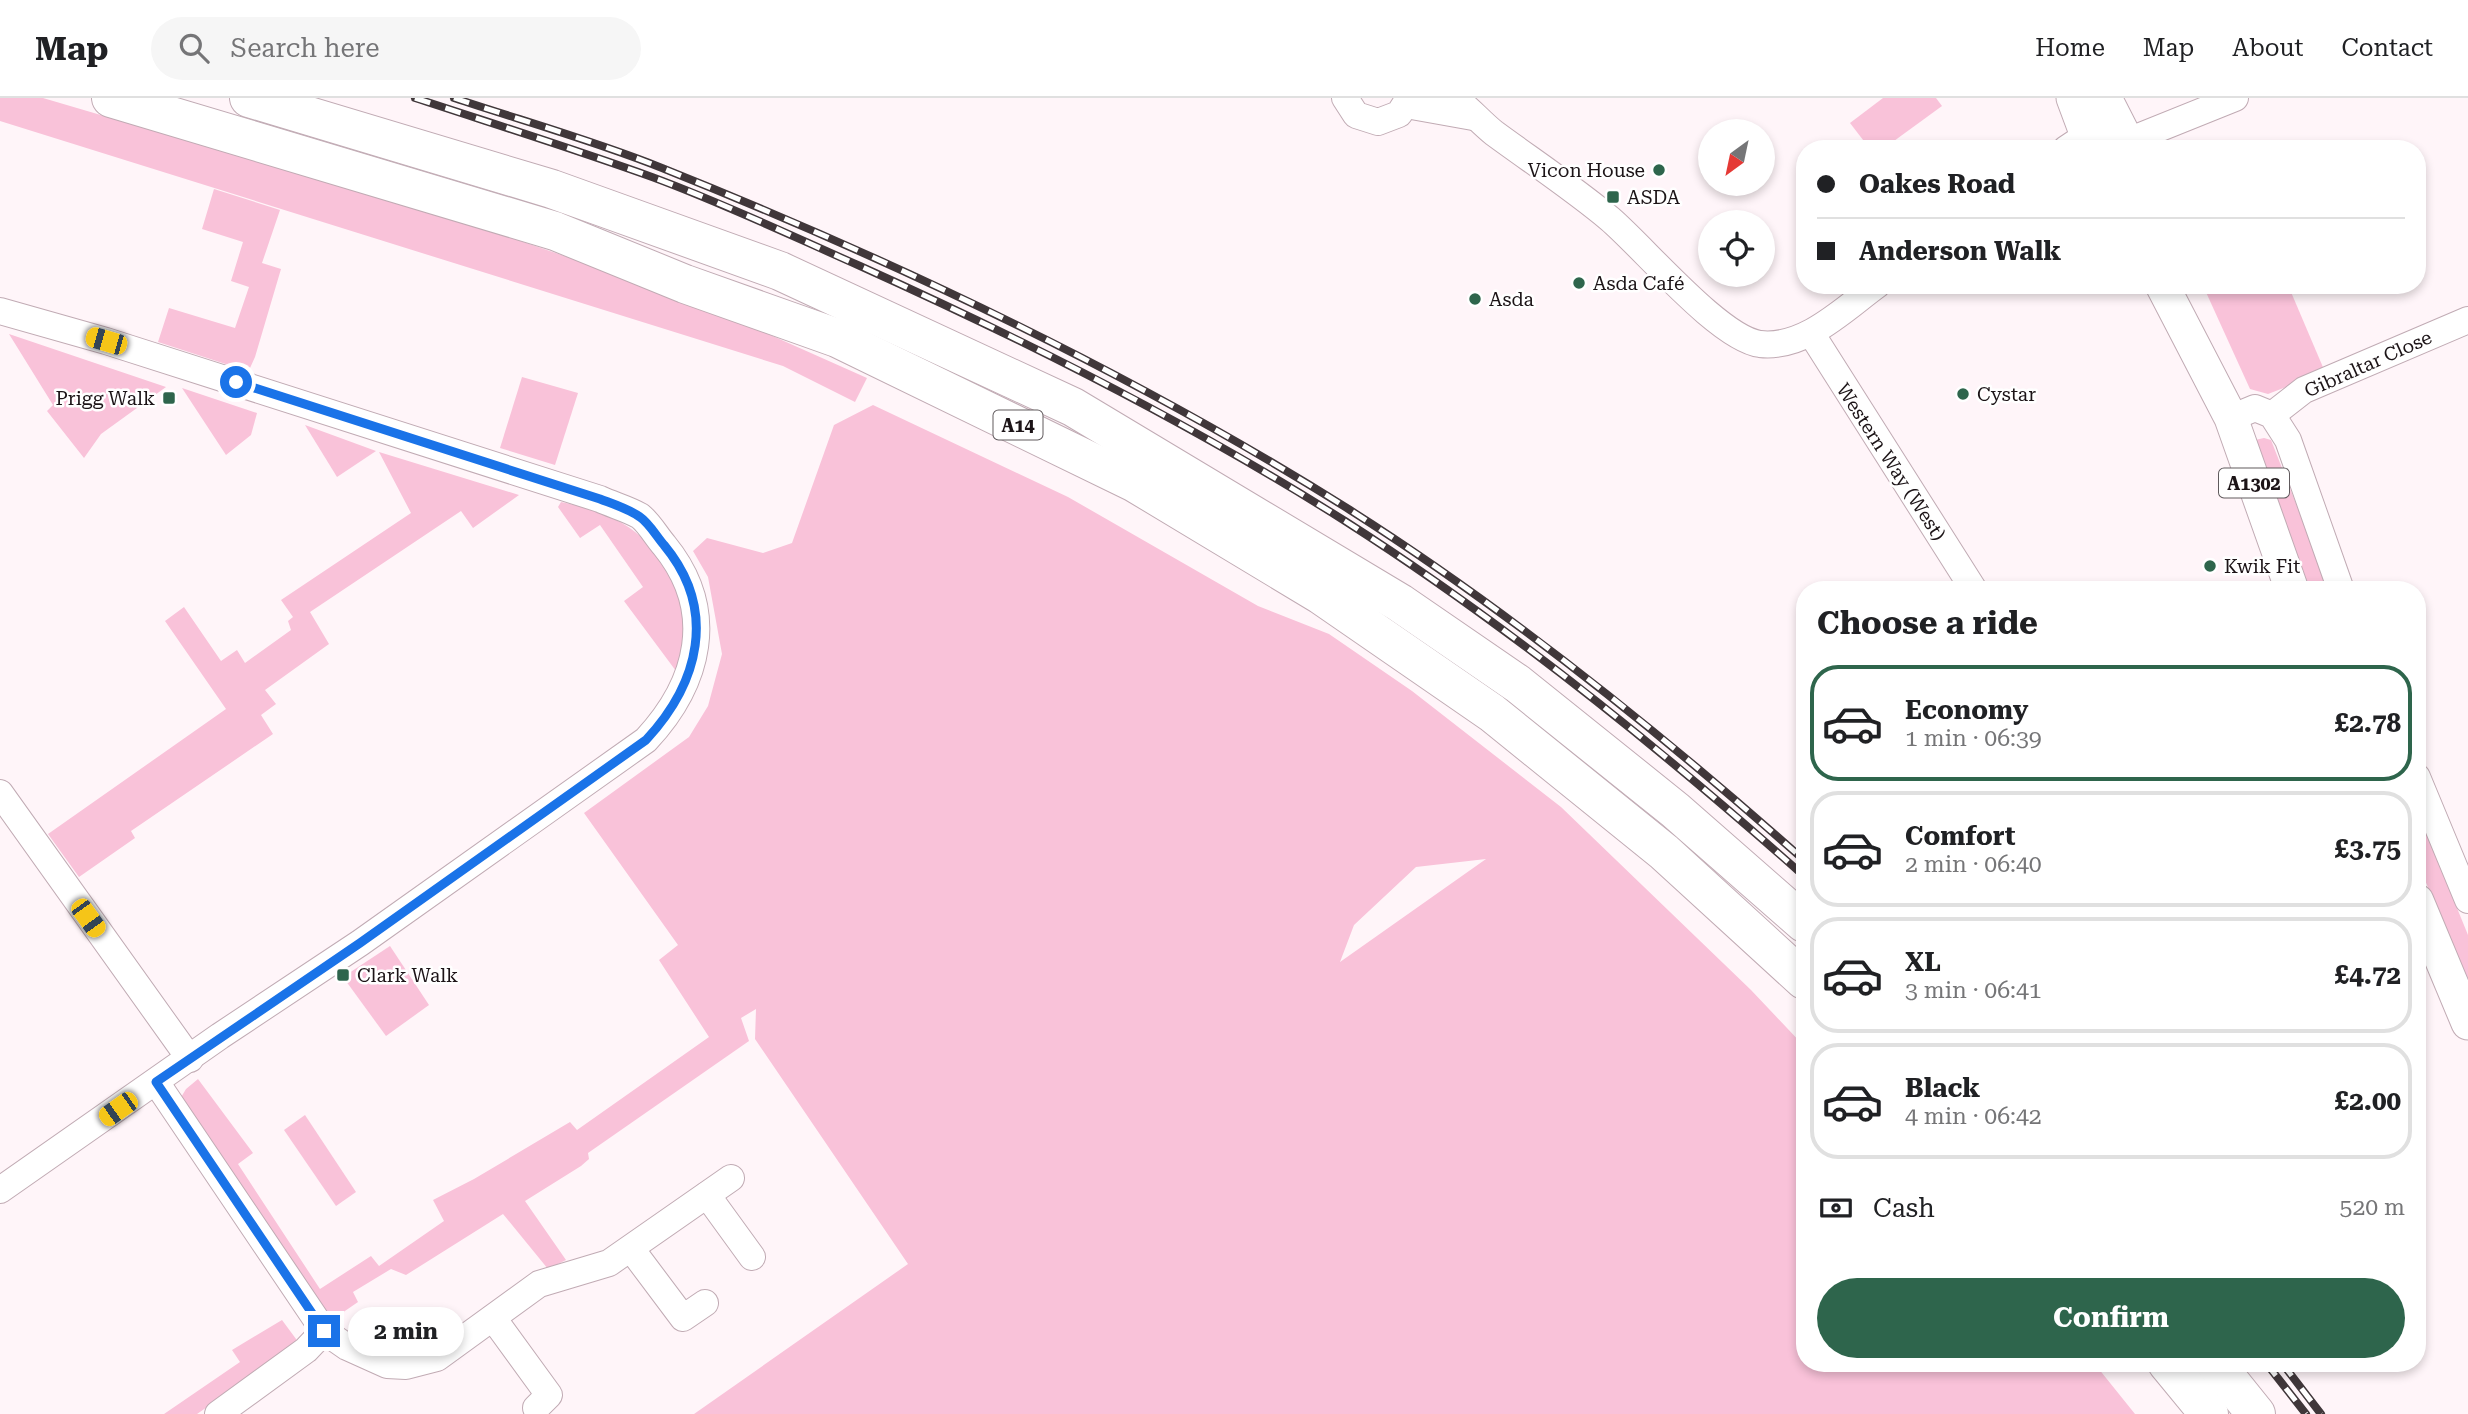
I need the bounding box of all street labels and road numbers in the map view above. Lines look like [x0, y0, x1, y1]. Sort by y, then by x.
street label: Gibraltar Close [2301, 326, 2435, 402]
street label: Western Way (West) [1832, 379, 1950, 545]
road number: A14 [993, 410, 1042, 440]
road number: A1302 [2219, 468, 2289, 498]

